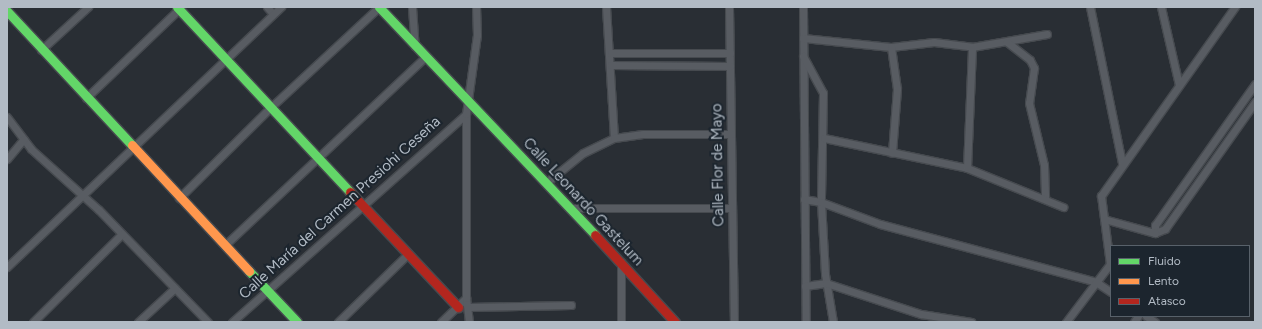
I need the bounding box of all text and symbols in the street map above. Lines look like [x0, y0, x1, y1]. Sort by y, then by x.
street label: Calle Flor de Mayo [708, 103, 728, 227]
street label: Calle María del Carmen Presiohi Ceseña [236, 113, 444, 303]
street label: Calle Leonardo Gastelum [519, 134, 647, 270]
legend [1110, 245, 1250, 317]
text: Fluido [1148, 254, 1181, 268]
text: Lento [1148, 274, 1179, 288]
text: Atasco [1148, 294, 1186, 308]

